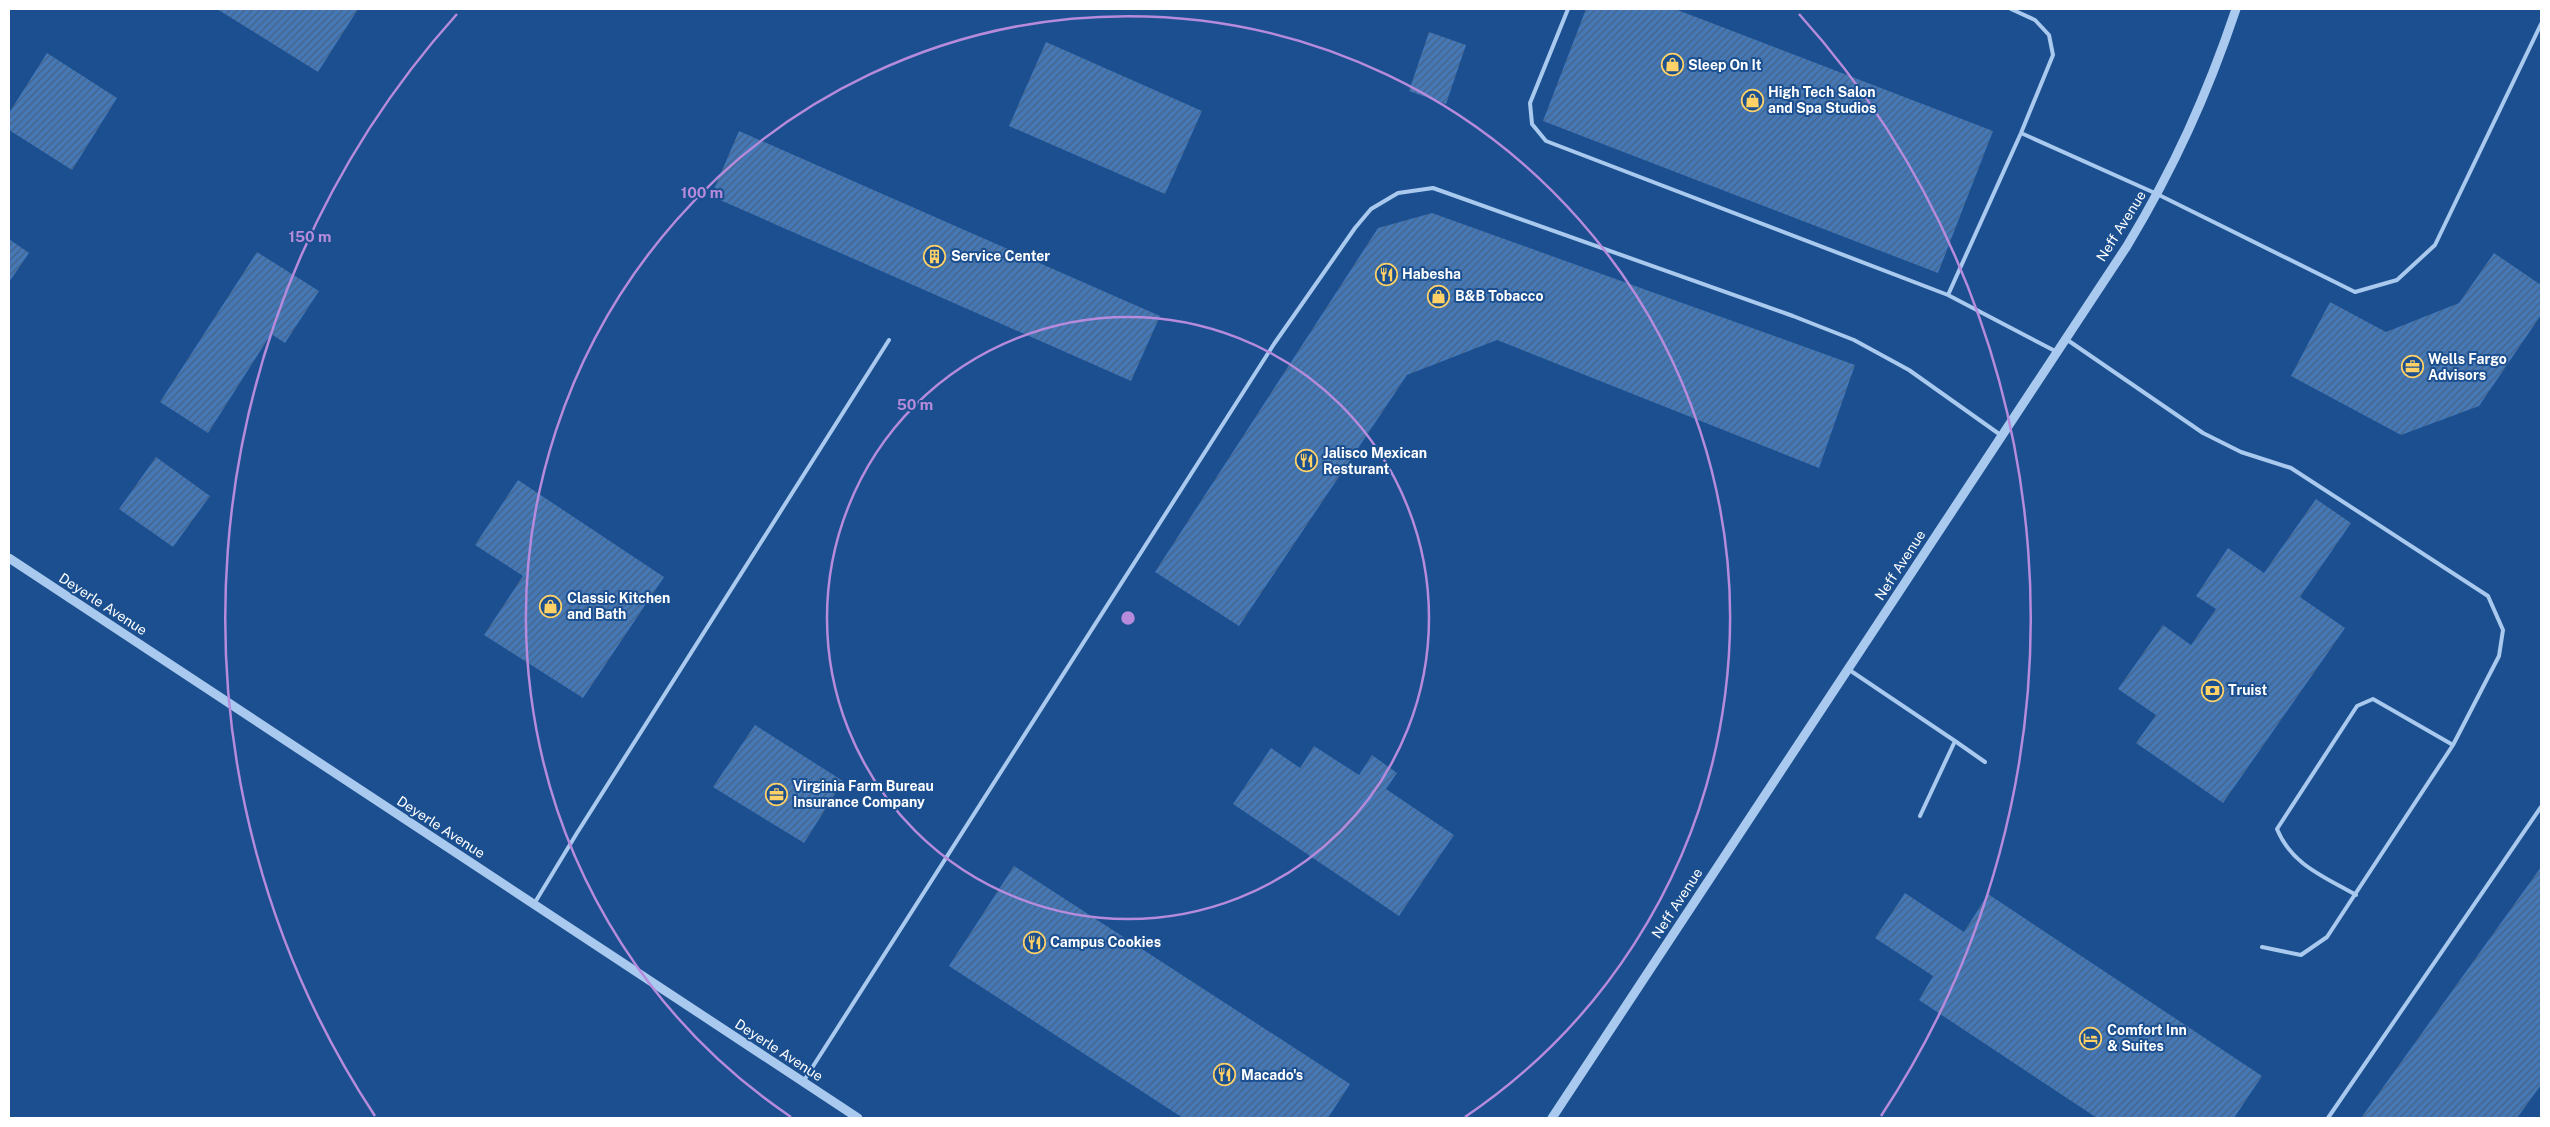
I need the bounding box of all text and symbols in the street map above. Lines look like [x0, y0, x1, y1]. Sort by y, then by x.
shop icon: Sleep On It [1660, 53, 1684, 77]
place label: Sleep On It [1688, 57, 1762, 73]
place label: High Tech Salon and Spa Studios [1768, 84, 1876, 116]
shop icon: High Tech Salon and Spa Studios [1740, 88, 1764, 112]
text: 100 m [681, 184, 723, 201]
street label: Neff Avenue [2093, 188, 2149, 264]
text: 150 m [288, 228, 332, 245]
building icon: Service Center [923, 244, 947, 268]
place label: Service Center [951, 248, 1050, 264]
restaurant icon: Habesha [1374, 262, 1398, 286]
place label: Habesha [1402, 266, 1461, 282]
shop icon: B&B Tobacco [1427, 284, 1451, 308]
place label: B&B Tobacco [1455, 288, 1544, 304]
place label: Wells Fargo Advisors [2428, 351, 2507, 383]
office icon: Wells Fargo Advisors [2400, 355, 2424, 379]
text: 50 m [897, 396, 933, 413]
place label: Jalisco Mexican Resturant [1323, 445, 1427, 477]
restaurant icon: Jalisco Mexican Resturant [1295, 449, 1319, 473]
street label: Neff Avenue [1871, 527, 1929, 603]
street label: Deyerle Avenue [56, 570, 150, 638]
place label: Classic Kitchen and Bath [567, 590, 670, 622]
shop icon: Classic Kitchen and Bath [539, 594, 563, 618]
centre of rings [1119, 609, 1137, 627]
bank icon: Truist [2200, 678, 2224, 702]
place label: Truist [2228, 682, 2268, 698]
place label: Virginia Farm Bureau Insurance Company [793, 778, 934, 810]
office icon: Virginia Farm Bureau Insurance Company [765, 782, 789, 806]
street label: Deyerle Avenue [394, 793, 488, 861]
street label: Neff Avenue [1648, 865, 1706, 941]
restaurant icon: Campus Cookies [1022, 930, 1046, 954]
place label: Campus Cookies [1050, 934, 1161, 950]
street label: Deyerle Avenue [732, 1016, 826, 1084]
place label: Comfort Inn & Suites [2107, 1022, 2187, 1054]
hotel icon: Comfort Inn & Suites [2079, 1026, 2103, 1050]
restaurant icon: Macado's [1213, 1063, 1237, 1087]
place label: Macado's [1241, 1067, 1303, 1083]

